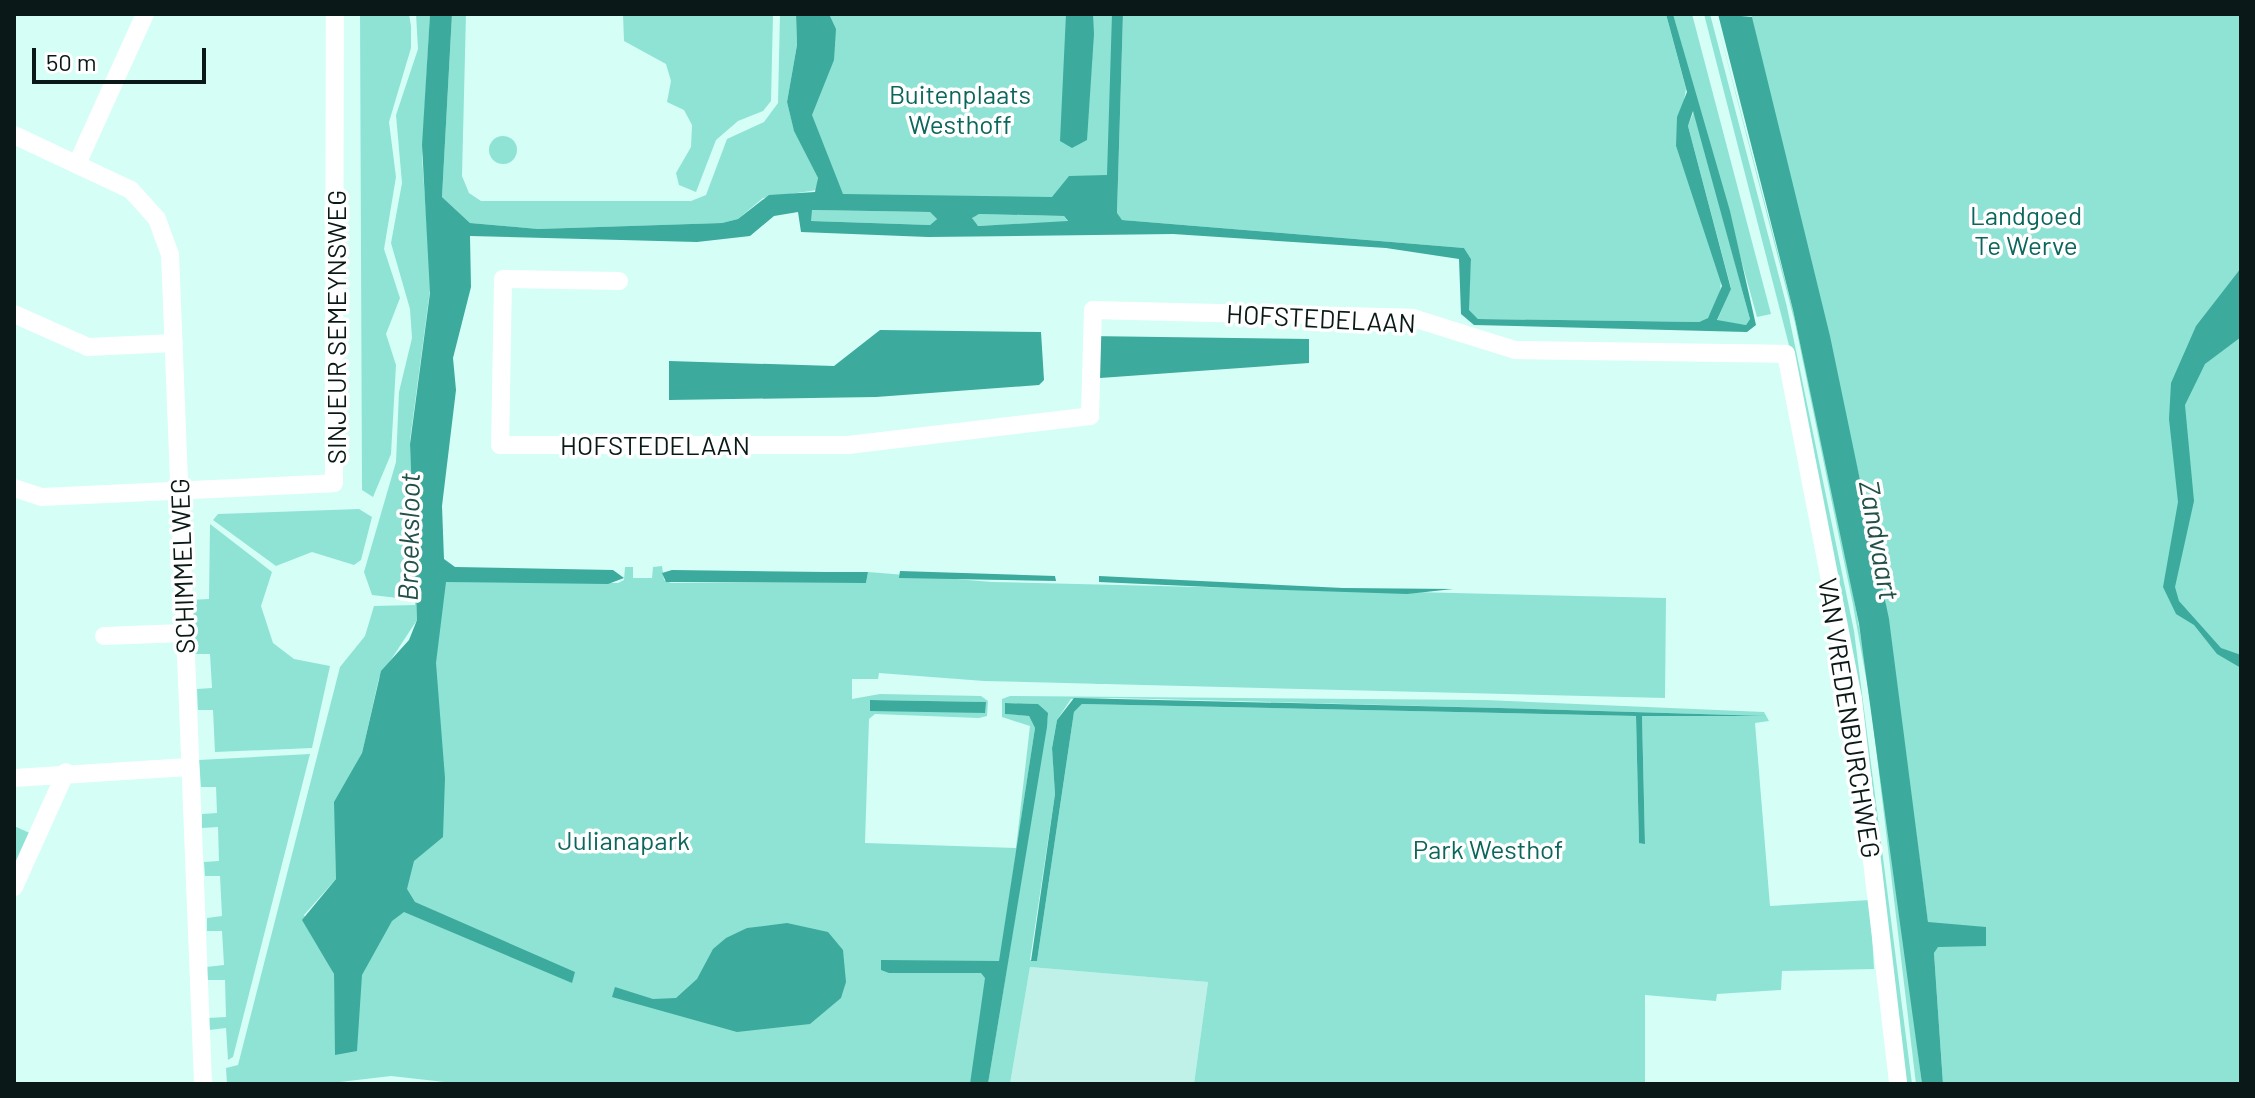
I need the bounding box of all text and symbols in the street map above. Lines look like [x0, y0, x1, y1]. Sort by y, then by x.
scale bar [36, 32, 210, 82]
text: 50 m [46, 47, 97, 76]
park label: Buitenplaats Westhoff [889, 78, 1031, 140]
street label: SINJEUR SEMEYNSWEG [320, 190, 352, 464]
park label: Landgoed Te Werve [1970, 199, 2082, 260]
street label: HOFSTEDELAAN [1225, 297, 1417, 339]
street label: HOFSTEDELAAN [560, 429, 750, 461]
water label: Broeksloot [390, 473, 426, 601]
water label: Zandvaart [1853, 477, 1907, 603]
street label: SCHIMMELWEG [163, 478, 201, 654]
street label: VAN VREDENBURCHWEG [1812, 576, 1888, 860]
park label: Julianapark [558, 824, 690, 856]
park label: Park Westhof [1413, 833, 1563, 865]

